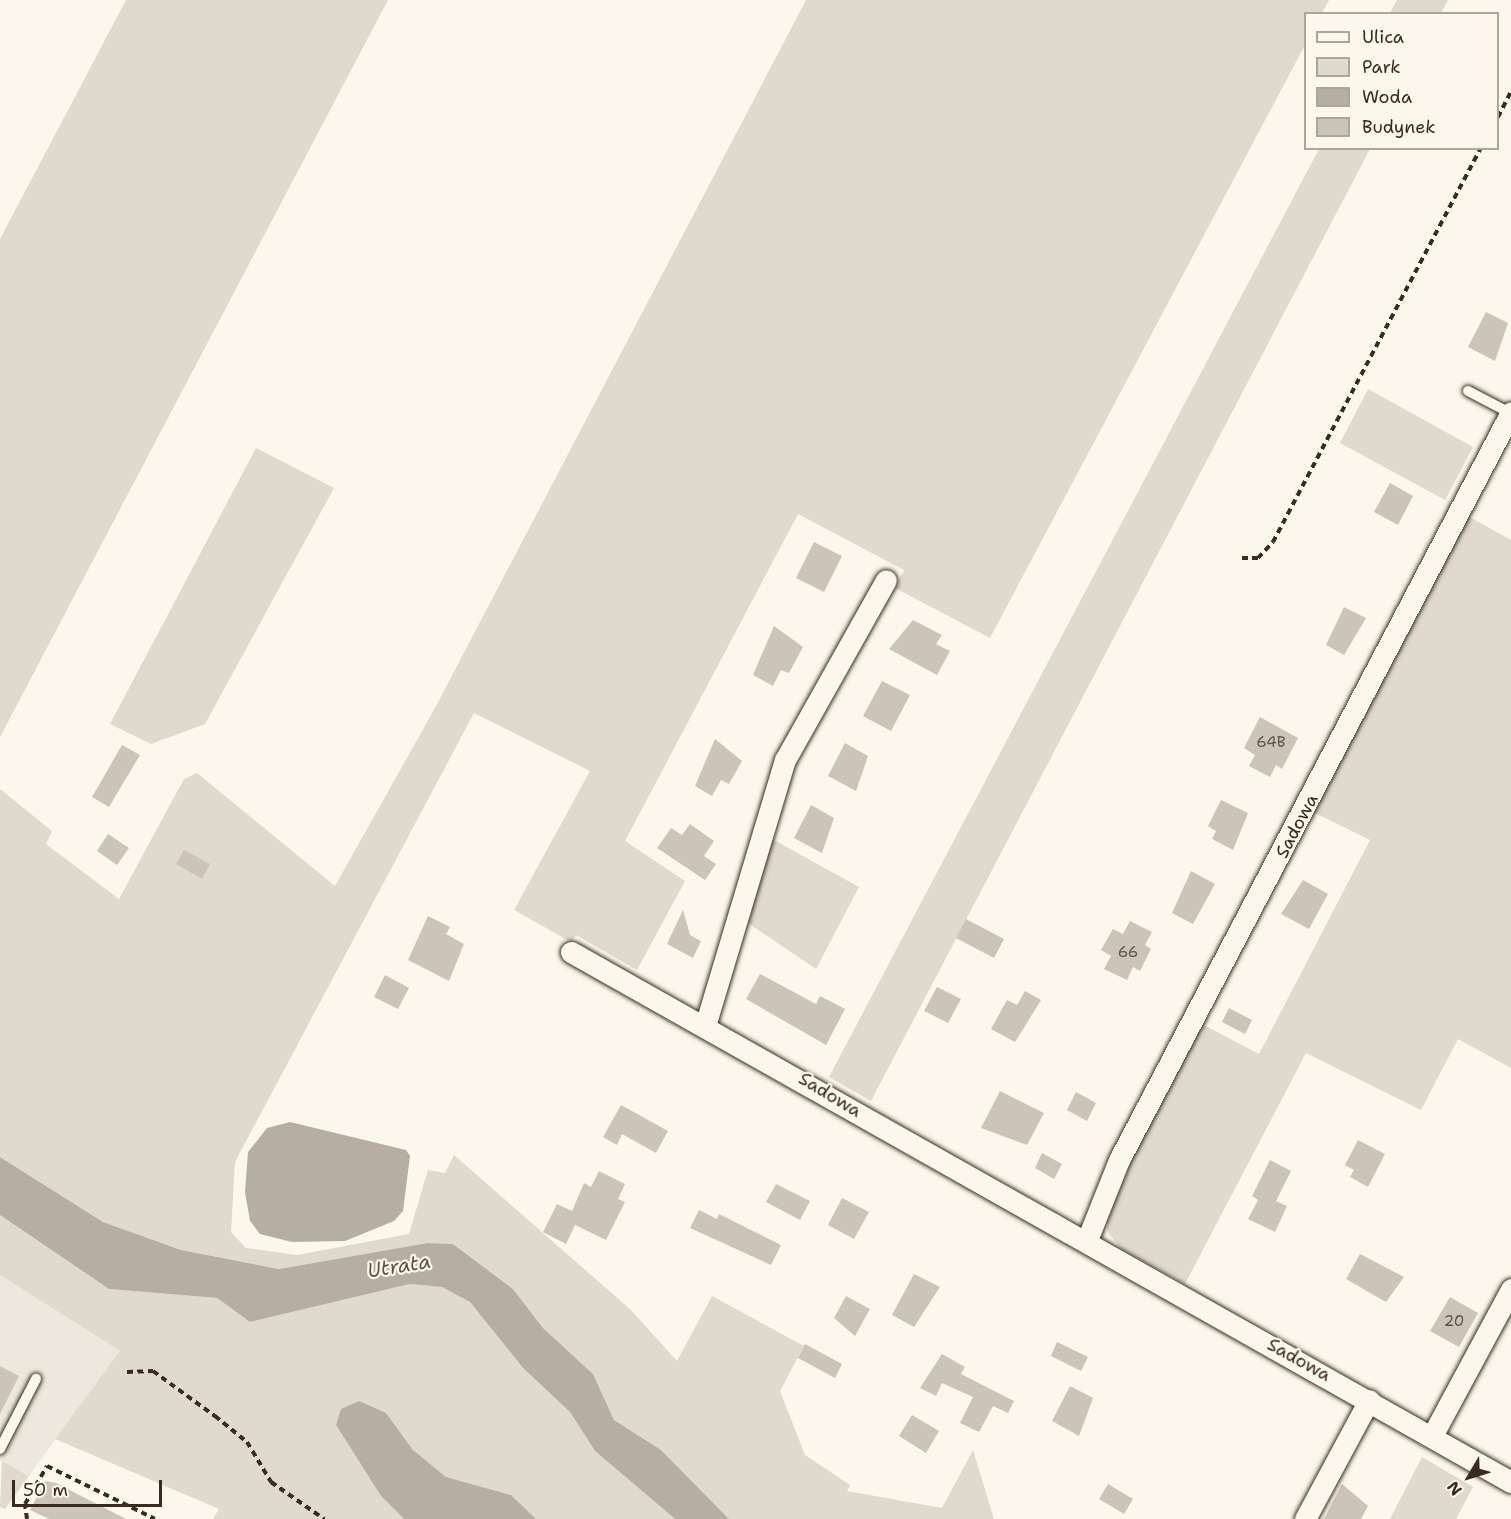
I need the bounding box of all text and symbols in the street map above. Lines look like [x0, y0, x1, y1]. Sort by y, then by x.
legend [1304, 12, 1499, 150]
text: Ulica [1362, 25, 1404, 49]
text: Park [1362, 55, 1401, 79]
text: Woda [1362, 85, 1412, 109]
text: Budynek [1362, 115, 1436, 139]
house number: 64B [1256, 734, 1286, 752]
street label: Sadowa [1271, 790, 1323, 862]
house number: 66 [1118, 944, 1138, 962]
street label: Sadowa [795, 1068, 865, 1122]
water label: Utrata [366, 1249, 432, 1283]
house number: 20 [1444, 1313, 1464, 1331]
street label: Sadowa [1263, 1334, 1335, 1386]
north arrow [1439, 1447, 1499, 1507]
scale bar [15, 1468, 165, 1506]
text: N [1442, 1477, 1467, 1500]
text: 50 m [23, 1478, 68, 1502]

